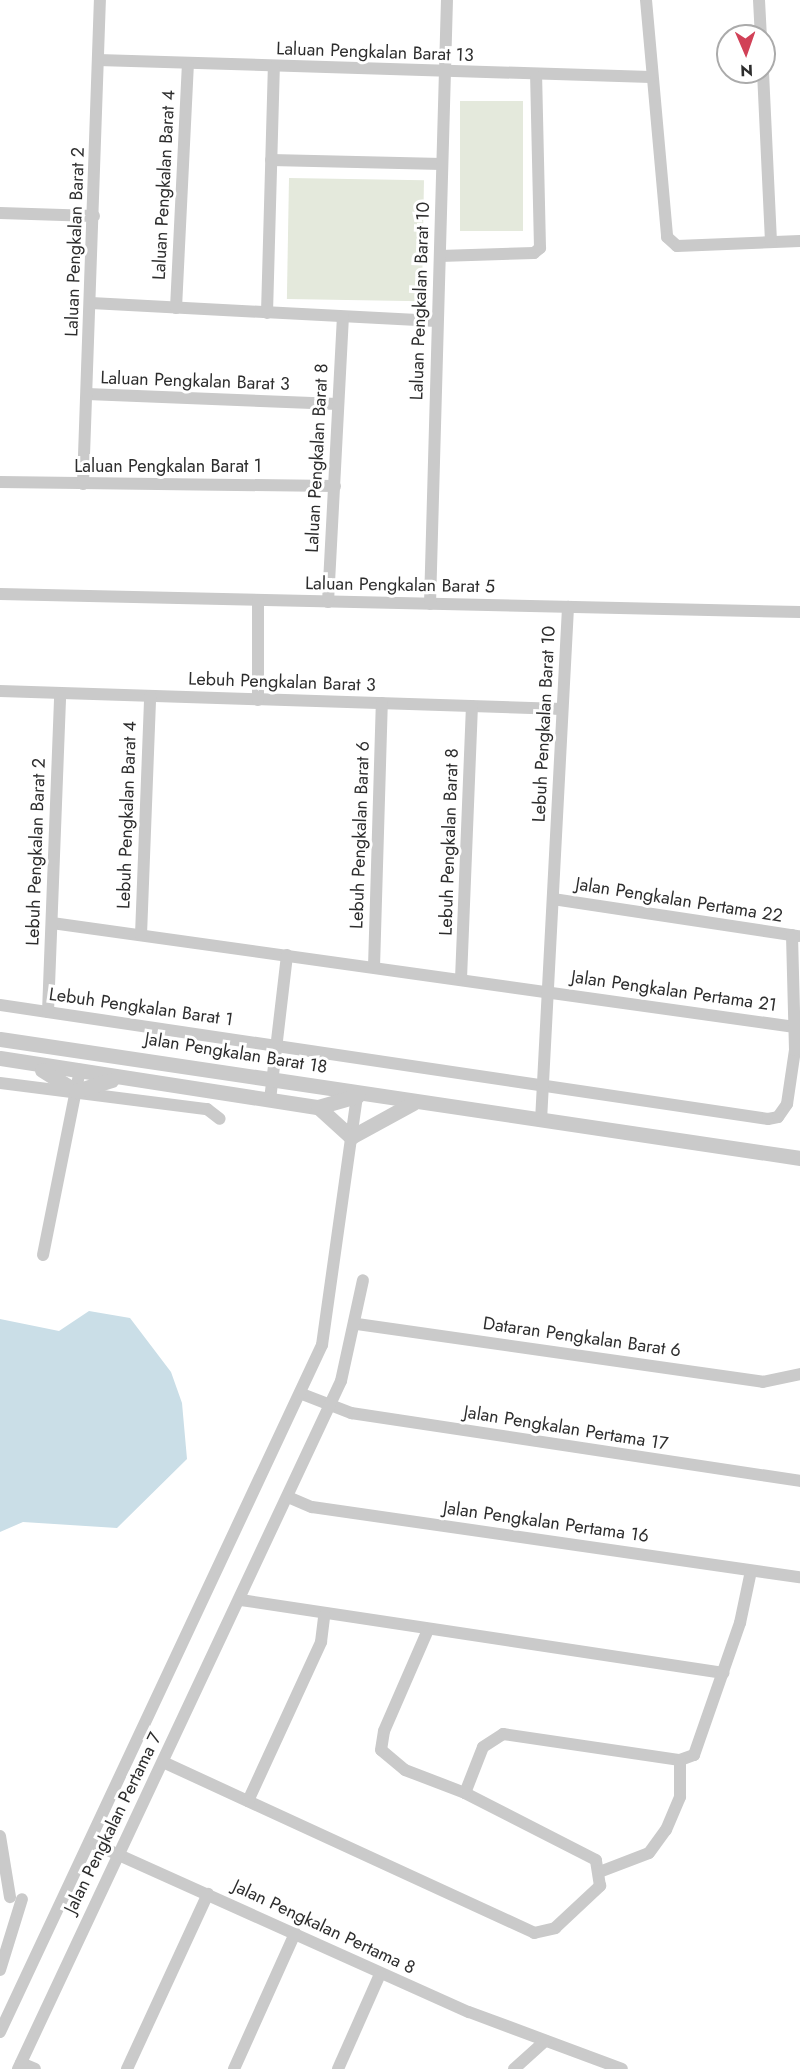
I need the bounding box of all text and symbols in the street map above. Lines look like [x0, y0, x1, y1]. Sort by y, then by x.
north arrow [716, 24, 776, 84]
street label: Laluan Pengkalan Barat 13 [276, 38, 474, 66]
text: N [740, 59, 753, 82]
street label: Laluan Pengkalan Barat 4 [148, 89, 180, 281]
street label: Laluan Pengkalan Barat 2 [61, 147, 89, 337]
street label: Laluan Pengkalan Barat 10 [406, 201, 434, 401]
street label: Laluan Pengkalan Barat 8 [301, 363, 333, 553]
street label: Laluan Pengkalan Barat 3 [100, 367, 290, 395]
street label: Laluan Pengkalan Barat 1 [74, 455, 262, 477]
street label: Laluan Pengkalan Barat 5 [305, 573, 495, 597]
street label: Lebuh Pengkalan Barat 10 [528, 625, 560, 823]
street label: Lebuh Pengkalan Barat 3 [188, 668, 376, 696]
street label: Lebuh Pengkalan Barat 4 [113, 721, 141, 909]
street label: Lebuh Pengkalan Barat 6 [346, 741, 374, 929]
street label: Lebuh Pengkalan Barat 8 [435, 748, 463, 936]
street label: Lebuh Pengkalan Barat 2 [22, 758, 50, 946]
street label: Jalan Pengkalan Pertama 22 [574, 873, 784, 927]
street label: Jalan Pengkalan Pertama 21 [570, 966, 778, 1016]
street label: Lebuh Pengkalan Barat 1 [47, 983, 235, 1031]
street label: Jalan Pengkalan Barat 18 [143, 1028, 329, 1078]
street label: Dataran Pengkalan Barat 6 [482, 1312, 682, 1362]
street label: Jalan Pengkalan Pertama 17 [462, 1401, 670, 1455]
street label: Jalan Pengkalan Pertama 16 [442, 1497, 650, 1547]
street label: Jalan Pengkalan Pertama 7 [60, 1729, 166, 1917]
street label: Jalan Pengkalan Pertama 8 [229, 1875, 419, 1979]

